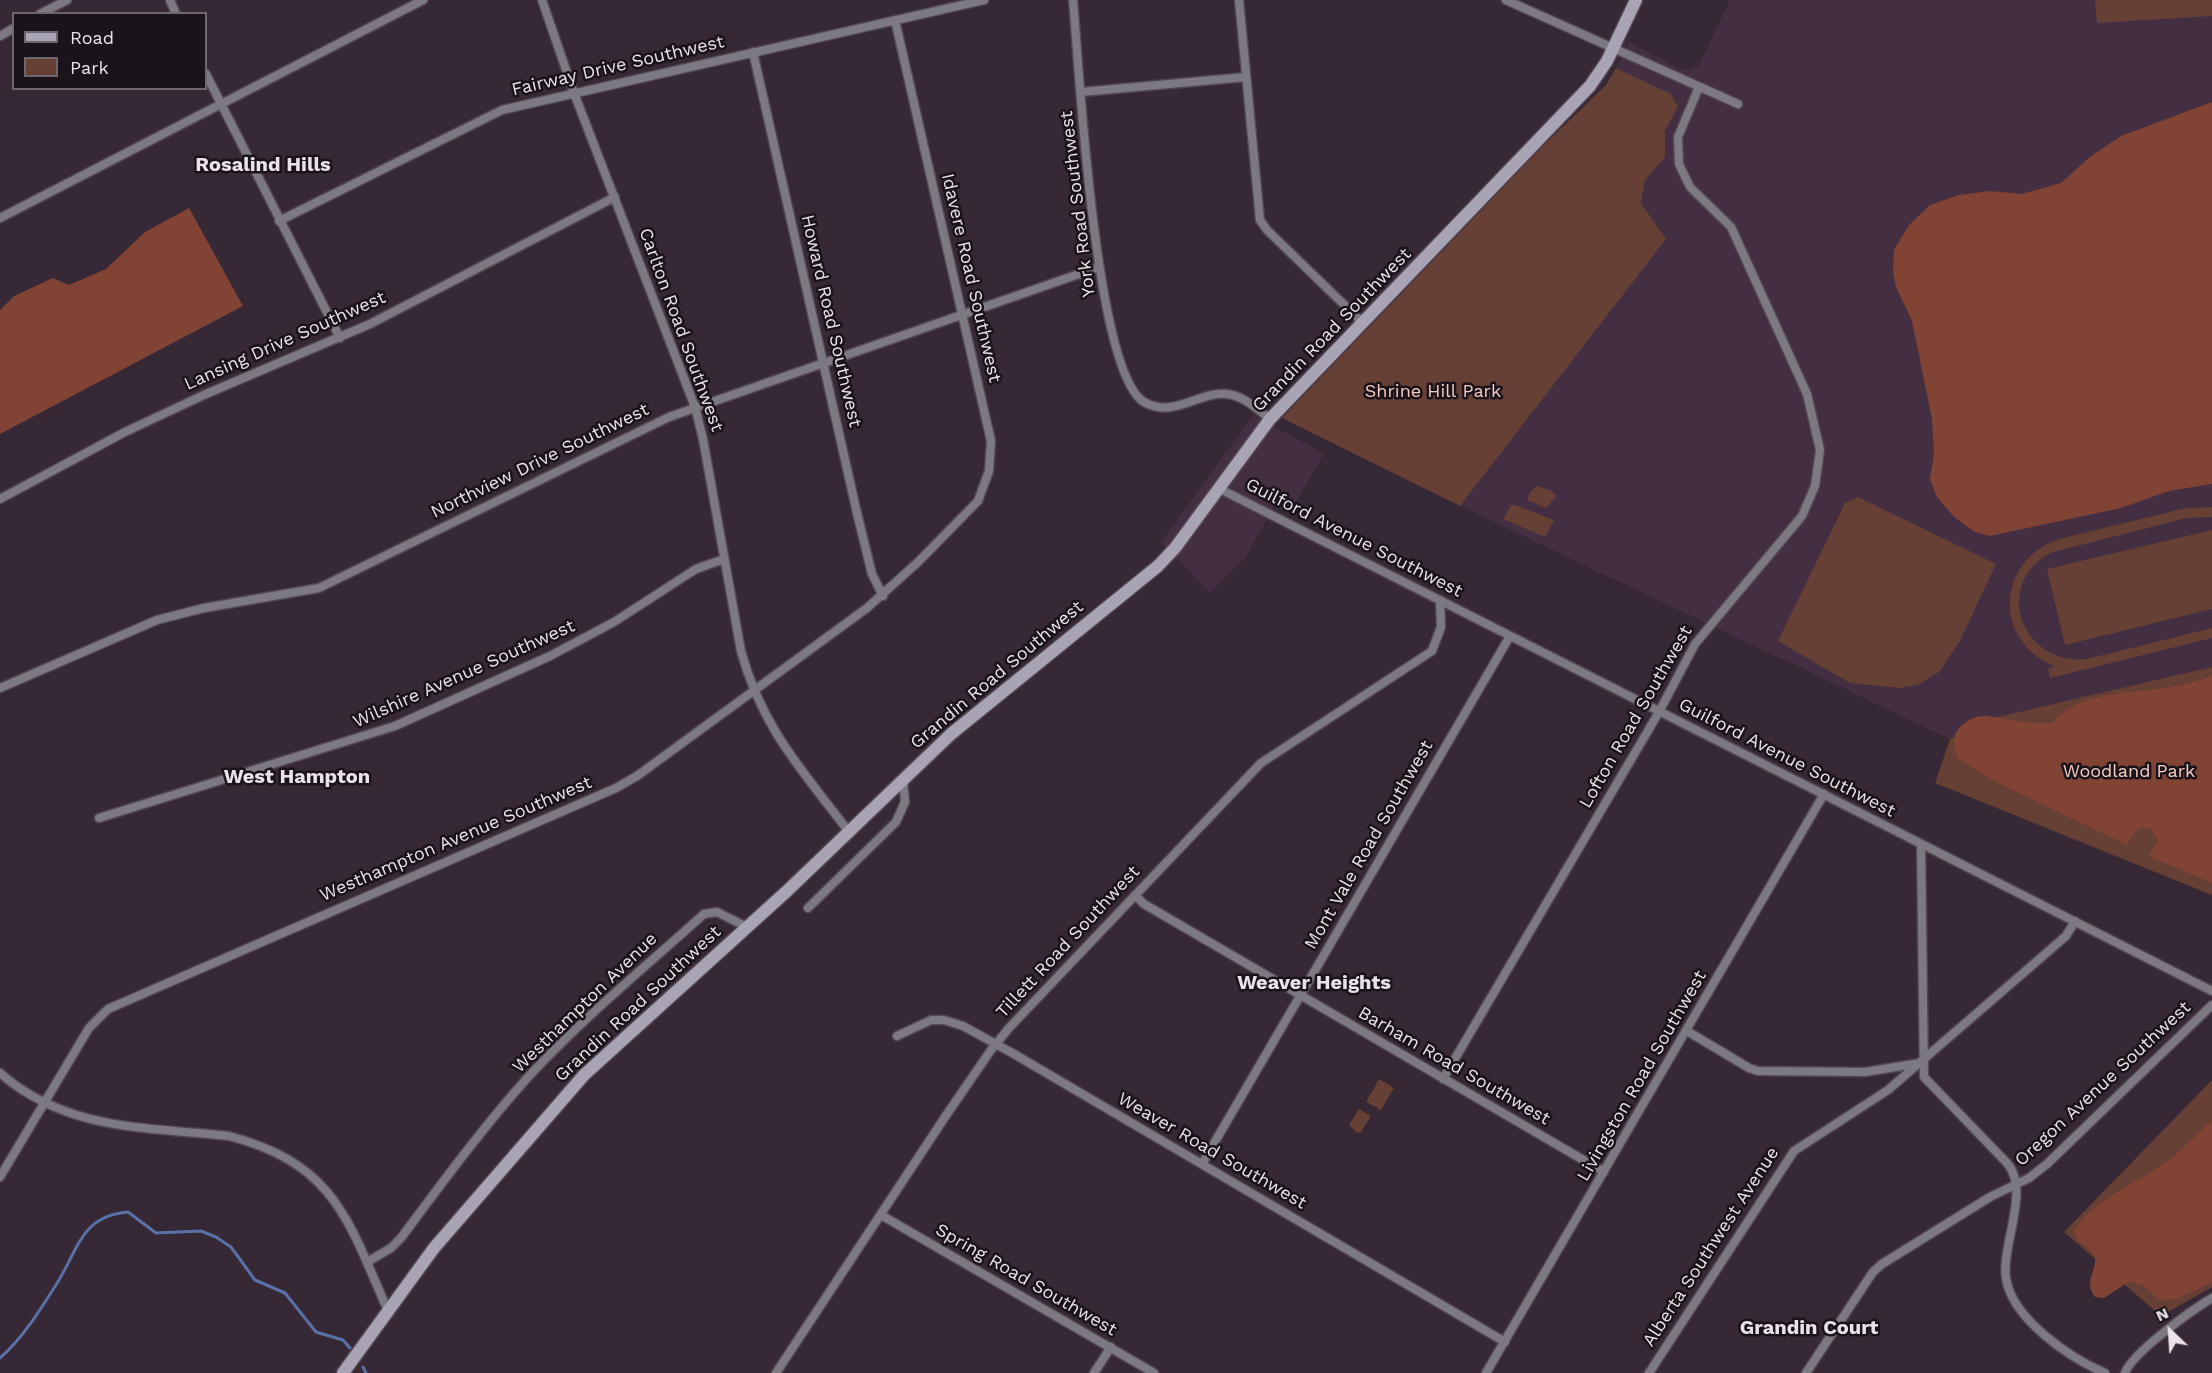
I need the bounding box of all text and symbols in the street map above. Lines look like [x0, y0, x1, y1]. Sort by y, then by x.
legend [12, 12, 207, 90]
text: Road [70, 27, 114, 48]
street label: Fairway Drive Southwest [510, 31, 726, 101]
text: Park [70, 57, 109, 78]
street label: York Road Southwest [1056, 110, 1100, 298]
district label: Rosalind Hills [195, 153, 331, 177]
street label: Idavere Road Southwest [936, 171, 1006, 385]
street label: Howard Road Southwest [796, 213, 866, 429]
street label: Carlton Road Southwest [634, 225, 728, 435]
street label: Grandin Road Southwest [1248, 244, 1416, 416]
street label: Lansing Drive Southwest [181, 287, 389, 395]
park label: Shrine Hill Park [1365, 381, 1501, 403]
street label: Northview Drive Southwest [428, 399, 652, 523]
street label: Guilford Avenue Southwest [1242, 474, 1466, 602]
street label: Grandin Road Southwest [906, 596, 1088, 754]
street label: Wilshire Avenue Southwest [350, 615, 578, 733]
street label: Lofton Road Southwest [1575, 622, 1697, 812]
street label: Guilford Avenue Southwest [1675, 694, 1899, 822]
street label: Mont Vale Road Southwest [1300, 737, 1438, 953]
park label: Woodland Park [2063, 761, 2195, 783]
district label: West Hampton [224, 765, 370, 789]
street label: Westhampton Avenue Southwest [317, 772, 595, 906]
street label: Tillett Road Southwest [992, 861, 1144, 1023]
street label: Grandin Road Southwest [551, 921, 725, 1087]
street label: Westhampton Avenue [508, 928, 662, 1078]
street label: Livingston Road Southwest [1573, 967, 1711, 1185]
district label: Weaver Heights [1237, 971, 1391, 995]
street label: Oregon Avenue Southwest [2011, 997, 2195, 1171]
street label: Barham Road Southwest [1354, 1002, 1554, 1130]
street label: Weaver Road Southwest [1114, 1088, 1310, 1214]
street label: Alberta Southwest Avenue [1638, 1143, 1784, 1351]
street label: Spring Road Southwest [931, 1219, 1121, 1341]
north arrow [2140, 1301, 2200, 1361]
text: N [2153, 1303, 2172, 1325]
district label: Grandin Court [1740, 1316, 1878, 1340]

